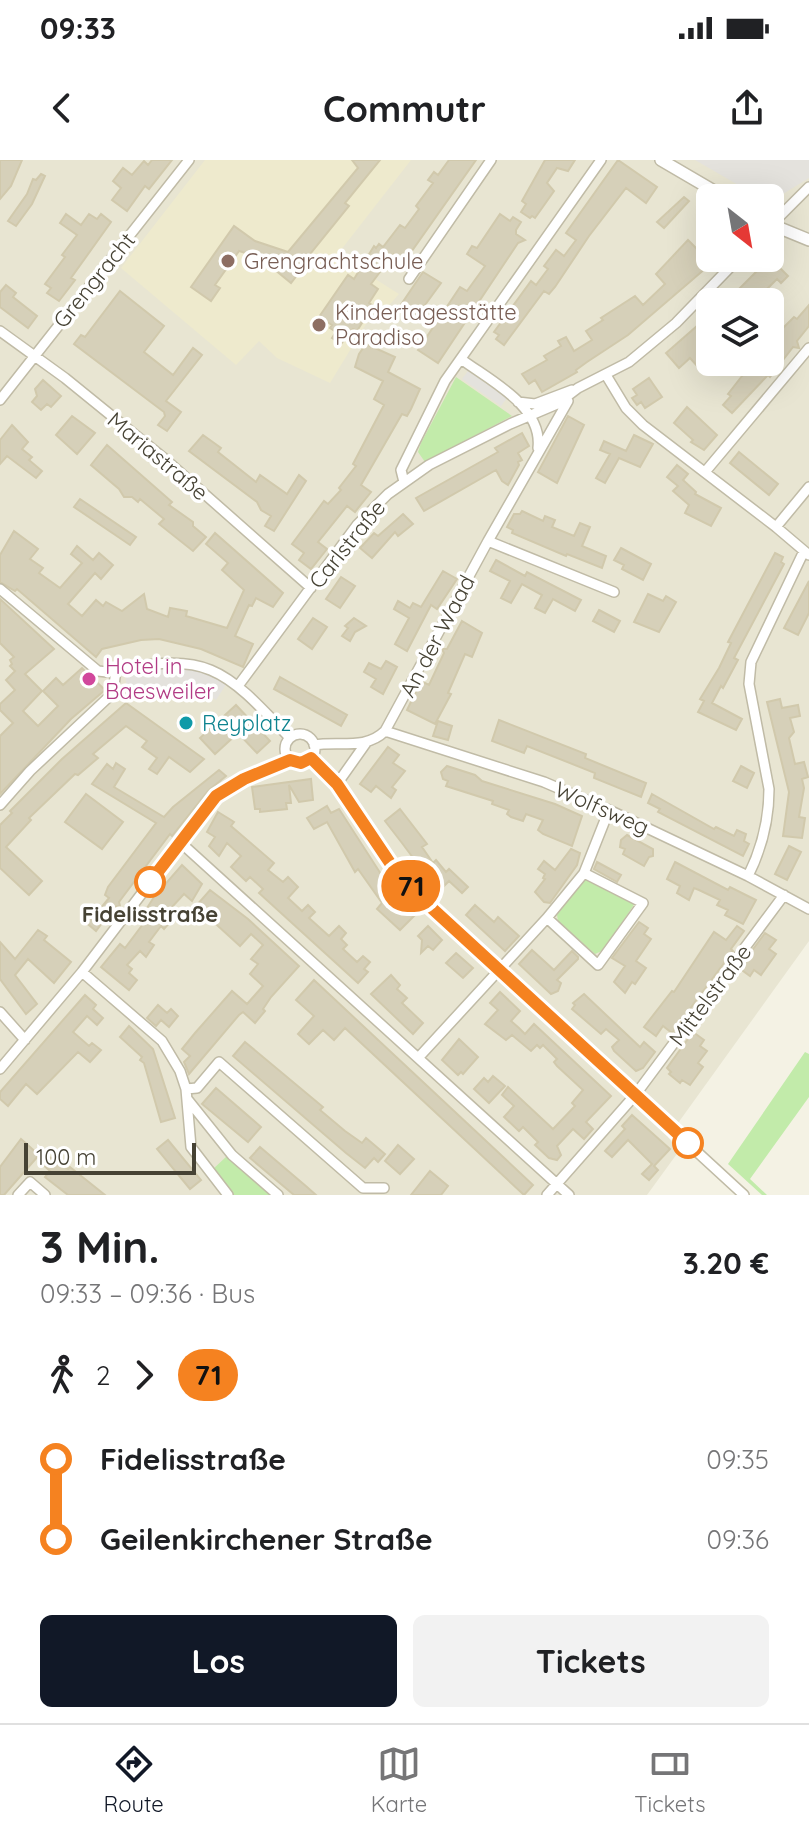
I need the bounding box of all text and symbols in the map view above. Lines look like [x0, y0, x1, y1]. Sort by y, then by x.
text: 09:33 [40, 9, 116, 47]
icon: back [40, 86, 84, 130]
text: Commutr [323, 86, 486, 131]
icon: share [725, 86, 769, 130]
north arrow [696, 184, 784, 272]
map controls [696, 184, 784, 376]
street label: Grengracht [47, 226, 141, 334]
place label: Grengrachtschule [244, 247, 423, 275]
marker: Grengrachtschule [219, 252, 237, 270]
button: layers [696, 288, 784, 376]
place label: Kindertagesstätte Paradiso [335, 298, 517, 351]
marker: Kindertagesstätte Paradiso [310, 316, 328, 334]
street label: Mariastraße [102, 406, 214, 506]
street label: Carlstraße [303, 494, 391, 594]
street label: An der Waad [393, 570, 481, 702]
place label: Hotel in Baesweiler [105, 652, 215, 705]
marker: Hotel in Baesweiler [80, 670, 98, 688]
place label: Reyplatz [202, 709, 291, 737]
marker: Reyplatz [177, 714, 195, 732]
street label: Wolfsweg [551, 775, 653, 841]
line badge: 71 [375, 860, 447, 912]
marker: Fidelisstraße [135, 867, 165, 897]
text: 71 [397, 868, 425, 903]
place label: Fidelisstraße [82, 900, 218, 928]
street label: Mittelstraße [663, 939, 757, 1051]
unlabelled marker [673, 1128, 703, 1158]
scale bar [24, 1139, 196, 1175]
text: 100 m [36, 1143, 96, 1171]
text: 3 Min. [40, 1219, 160, 1274]
text: 3.20 € [683, 1244, 769, 1282]
text: 09:33 – 09:36 · Bus [40, 1277, 255, 1310]
icon: walk [40, 1353, 84, 1397]
icon: forward [122, 1353, 166, 1397]
text: 71 [194, 1357, 222, 1392]
text: 2 [96, 1359, 110, 1392]
text: Fidelisstraße [100, 1440, 286, 1478]
text: 09:35 [706, 1443, 769, 1476]
text: Geilenkirchener Straße [100, 1520, 433, 1558]
text: 09:36 [707, 1523, 769, 1556]
button: Los [40, 1615, 397, 1707]
button: Tickets [413, 1615, 769, 1707]
tab: Route [104, 1742, 164, 1818]
tab: Karte [371, 1742, 427, 1818]
tab: Tickets [634, 1742, 705, 1818]

